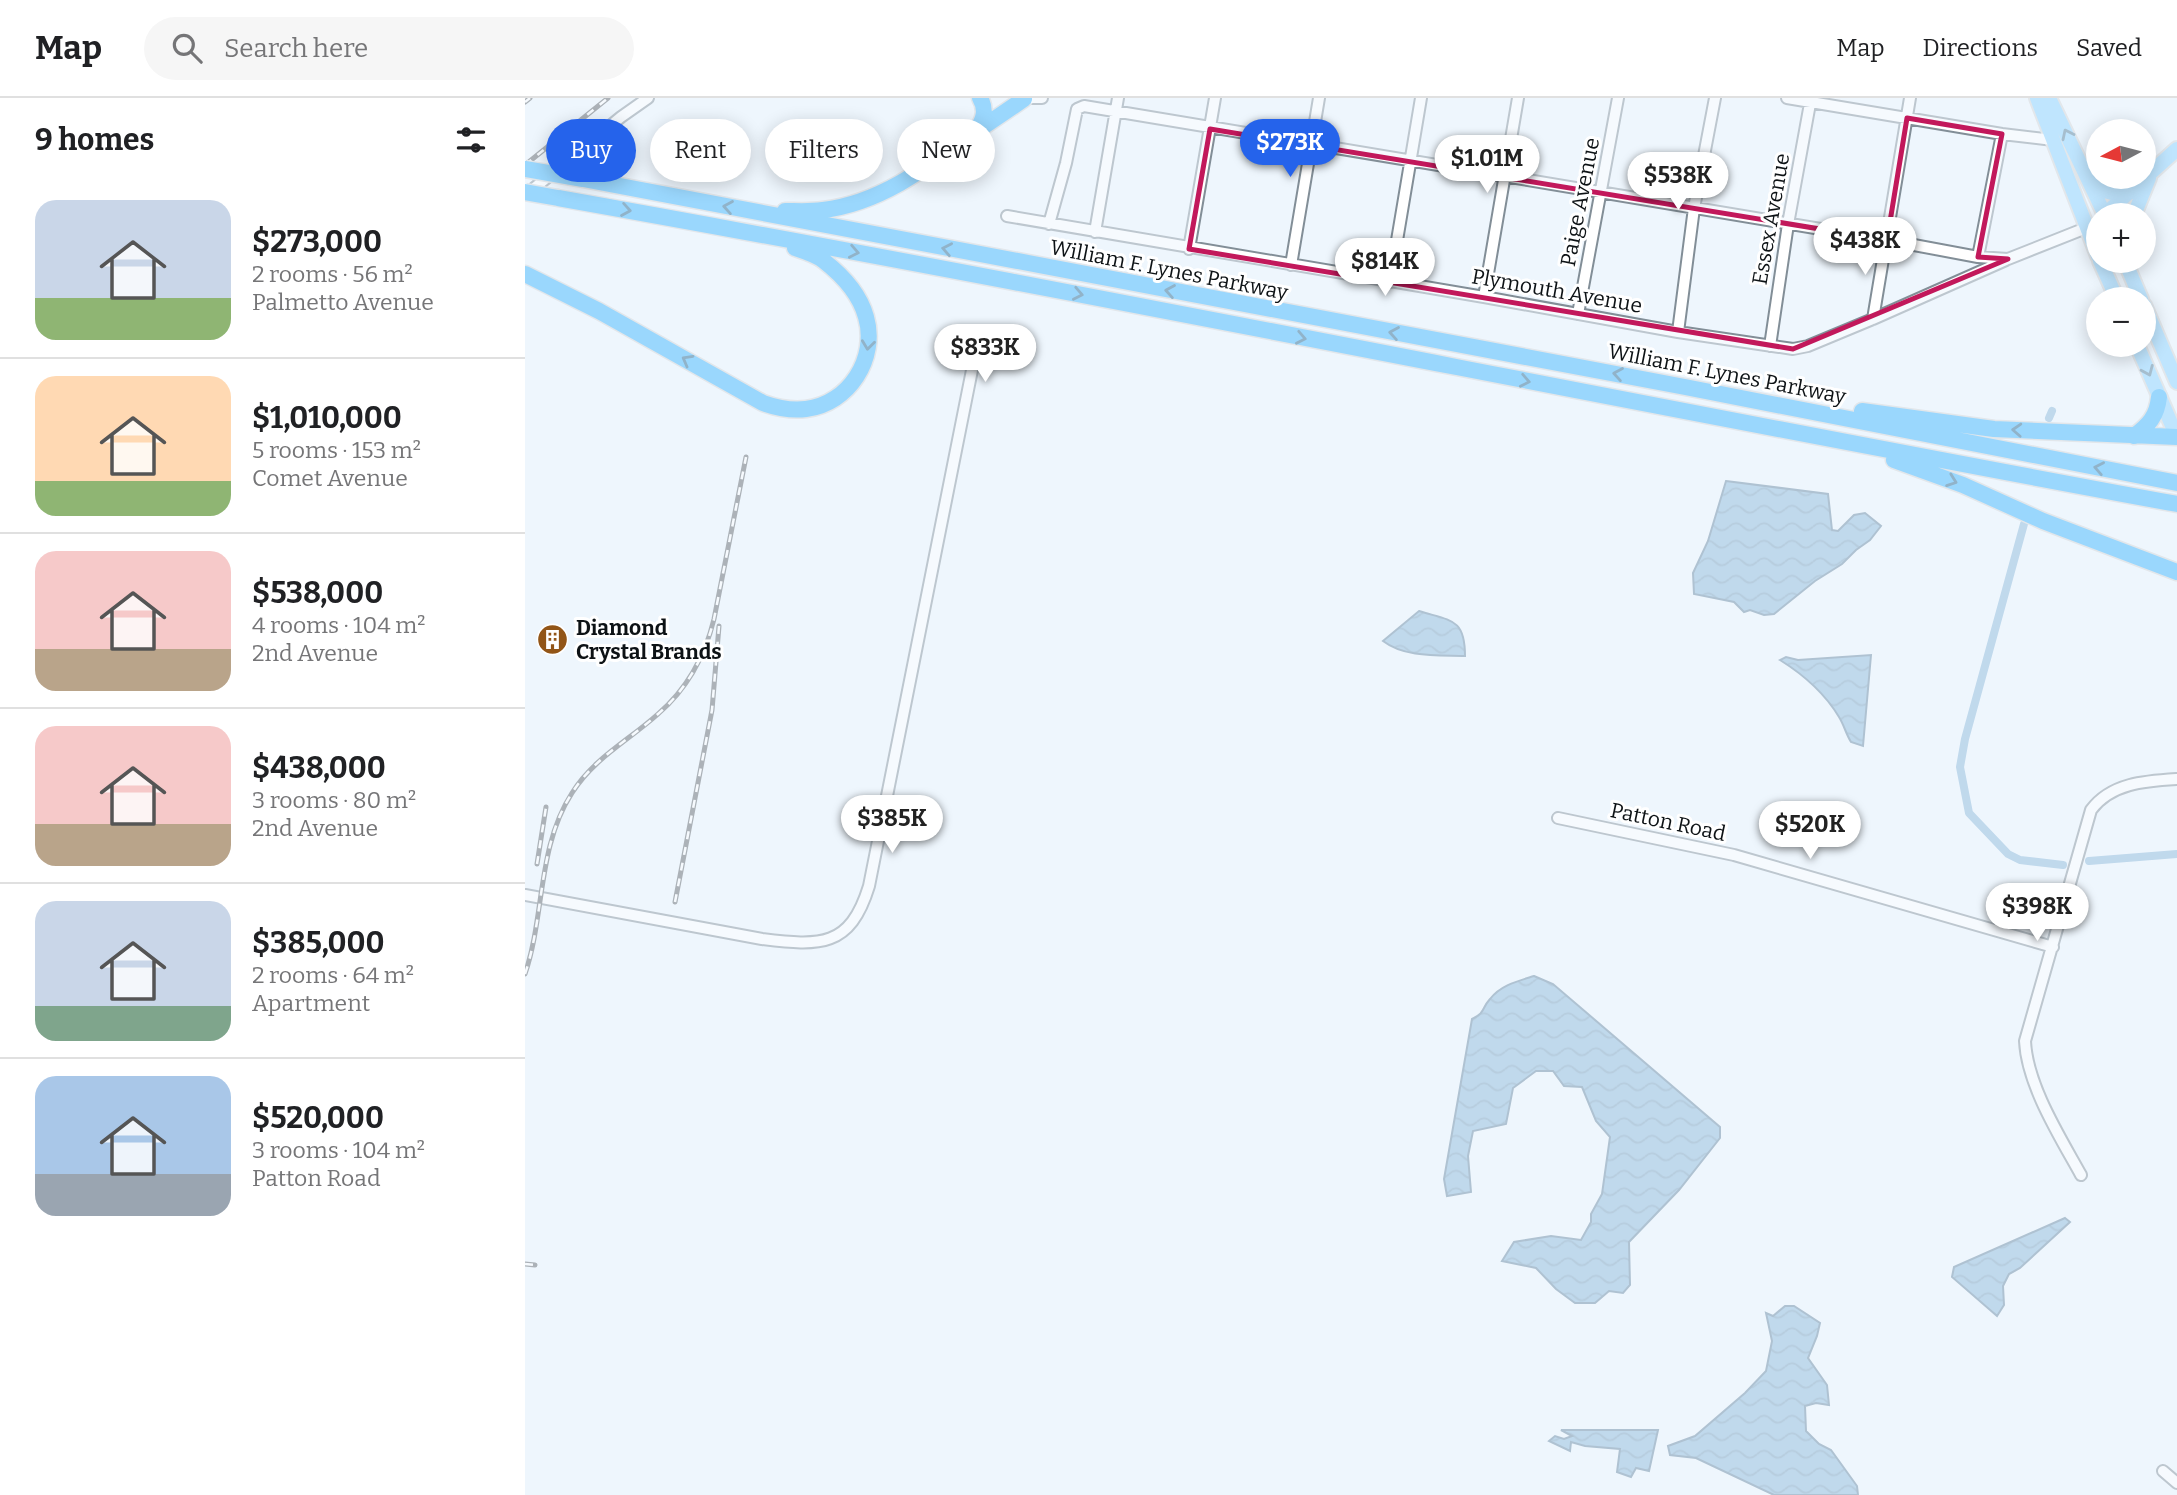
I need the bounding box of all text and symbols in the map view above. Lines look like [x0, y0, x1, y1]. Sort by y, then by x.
search box [144, 17, 634, 80]
text: Map [35, 28, 102, 68]
icon: search [168, 29, 206, 67]
text: Search here [224, 33, 368, 64]
text: Map [1836, 34, 1885, 62]
text: Directions [1923, 34, 2038, 62]
text: Saved [2076, 34, 2142, 62]
chip: Buy [546, 119, 636, 182]
chip: Rent [650, 119, 751, 182]
chip: Filters [765, 119, 883, 182]
chip: New [897, 119, 995, 182]
north arrow [2086, 119, 2156, 189]
map controls [2086, 119, 2156, 357]
pin: $273K [1241, 120, 1339, 179]
icon: filters [452, 121, 490, 159]
text: 9 homes [35, 122, 154, 158]
text: $273K [1256, 128, 1324, 156]
one-way arrow [2061, 129, 2075, 141]
street label: Paige Avenue [1555, 135, 1605, 269]
pin: $1.01M [1430, 136, 1544, 195]
text: $1.01M [1451, 144, 1523, 172]
street label: Essex Avenue [1747, 151, 1795, 287]
pin: $538K [1629, 152, 1727, 212]
text: $538K [1643, 161, 1713, 189]
one-way arrow [722, 201, 734, 216]
one-way arrow [620, 202, 632, 217]
button: + [2086, 203, 2156, 273]
pin: $438K [1816, 218, 1914, 277]
text: $273,000 [252, 224, 382, 260]
text: $438K [1829, 226, 1901, 254]
icon: home [91, 228, 175, 312]
street label: William F. Lynes Parkway [1048, 234, 1291, 306]
pin: $814K [1336, 238, 1434, 298]
one-way arrow [941, 242, 953, 257]
one-way arrow [848, 244, 860, 259]
text: $814K [1351, 247, 1419, 275]
text: 2 rooms · 56 m² [252, 260, 413, 288]
street label: Plymouth Avenue [1470, 263, 1644, 319]
one-way arrow [1164, 285, 1176, 300]
one-way arrow [1072, 286, 1084, 301]
button: − [2086, 287, 2156, 357]
text: Palmetto Avenue [252, 288, 434, 316]
pin: $833K [936, 324, 1034, 384]
one-way arrow [1388, 326, 1400, 341]
one-way arrow [1295, 330, 1307, 345]
text: $833K [950, 333, 1020, 361]
street label: William F. Lynes Parkway [1606, 338, 1849, 410]
one-way arrow [860, 339, 875, 351]
one-way arrow [682, 355, 695, 368]
one-way arrow [2140, 364, 2154, 376]
one-way arrow [1612, 367, 1624, 382]
one-way arrow [1519, 373, 1531, 388]
text: $1,010,000 [252, 400, 402, 436]
icon: home [91, 404, 175, 488]
one-way arrow [2011, 423, 2022, 438]
text: 5 rooms · 153 m² [252, 436, 421, 464]
one-way arrow [2093, 461, 2105, 476]
text: Comet Avenue [252, 464, 408, 492]
one-way arrow [1946, 473, 1958, 487]
text: $538,000 [252, 575, 383, 611]
icon: home [91, 579, 175, 663]
text: 4 rooms · 104 m² [252, 611, 425, 639]
place label: Diamond Crystal Brands [576, 615, 722, 665]
building icon: Diamond Crystal Brands [536, 623, 570, 657]
text: 2nd Avenue [252, 639, 378, 667]
text: $438,000 [252, 750, 386, 786]
icon: home [91, 754, 175, 838]
text: 3 rooms · 80 m² [252, 786, 416, 814]
pin: $385K [843, 796, 941, 855]
street label: Patton Road [1608, 797, 1728, 847]
pin: $520K [1761, 802, 1859, 861]
text: $385K [857, 804, 927, 832]
text: $520K [1775, 810, 1845, 838]
text: 2nd Avenue [252, 814, 378, 842]
pin: $398K [1988, 884, 2086, 943]
text: $398K [2002, 892, 2072, 920]
text: $385,000 [252, 925, 385, 961]
icon: home [91, 929, 175, 1013]
text: 2 rooms · 64 m² [252, 961, 414, 989]
text: Apartment [252, 989, 370, 1017]
text: $520,000 [252, 1100, 384, 1136]
icon: home [91, 1104, 175, 1188]
text: 3 rooms · 104 m² [252, 1136, 425, 1164]
text: Patton Road [252, 1164, 381, 1192]

